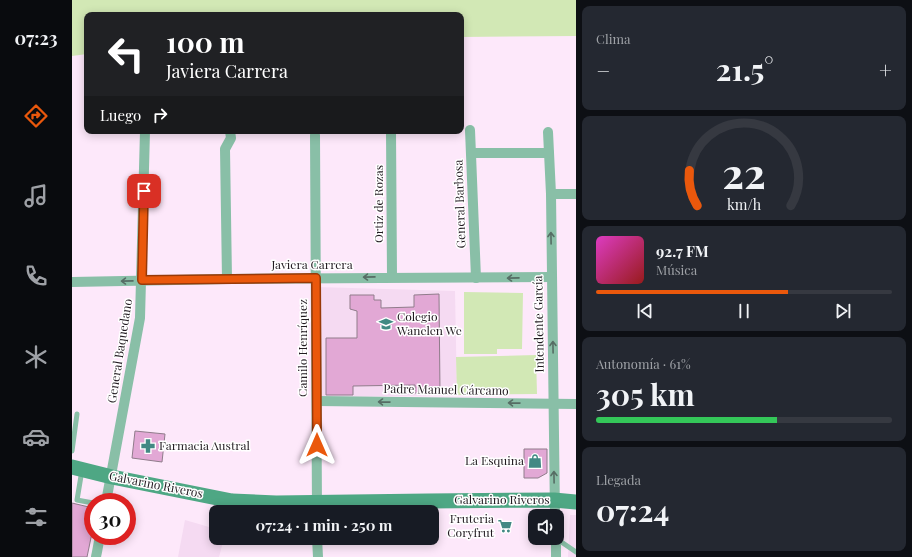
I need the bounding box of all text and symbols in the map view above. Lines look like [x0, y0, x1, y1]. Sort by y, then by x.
text: 100 m [166, 23, 245, 60]
text: 07:23 [14, 26, 58, 50]
icon: left [100, 28, 152, 80]
text: Clima [596, 30, 631, 47]
text: 21.5° [716, 49, 774, 89]
text: − [596, 55, 610, 85]
text: + [879, 55, 892, 85]
text: Javiera Carrera [166, 59, 288, 83]
icon: directions [22, 102, 50, 130]
icon: right [149, 104, 171, 126]
text: Luego [100, 105, 141, 125]
text: 22 [722, 144, 766, 199]
street label: General Barbosa [449, 159, 469, 249]
street label: Ortiz de Rozas [370, 165, 386, 243]
pin [127, 174, 161, 208]
icon: arrive [133, 180, 155, 202]
icon: music [22, 182, 50, 210]
text: km/h [727, 195, 762, 214]
one-way arrow [547, 232, 555, 245]
text: 92.7 FM [656, 241, 709, 261]
street label: Javiera Carrera [270, 256, 353, 272]
text: Música [656, 261, 697, 278]
icon: phone [22, 262, 50, 290]
one-way arrow [363, 273, 376, 281]
one-way arrow [507, 274, 520, 282]
street label: Intendente García [529, 275, 547, 373]
one-way arrow [121, 277, 134, 285]
street label: General Baquedano [103, 297, 135, 404]
street label: Camilo Henríquez [294, 299, 310, 397]
icon: previous [634, 300, 656, 322]
icon: pause [733, 300, 755, 322]
icon: next [832, 300, 854, 322]
place label: Colegio Wanelen We [396, 308, 462, 338]
school or university icon: Colegio Wanelen We [378, 316, 394, 332]
one-way arrow [549, 341, 556, 354]
icon: climate [22, 343, 50, 371]
text: Autonomía · 61% [596, 355, 691, 372]
text: 305 km [596, 374, 695, 414]
street label: Padre Manuel Cárcamo [383, 380, 509, 398]
one-way arrow [378, 398, 391, 406]
one-way arrow [508, 399, 521, 407]
icon: car [22, 423, 50, 451]
position arrow [296, 424, 338, 466]
place label: Farmacia Austral [159, 437, 250, 453]
pharmacy icon: Farmacia Austral [140, 438, 156, 454]
place label: La Esquina [465, 452, 524, 468]
shop icon: La Esquina [527, 453, 543, 469]
street label: Galvarino Riveros [108, 467, 204, 501]
one-way arrow [550, 471, 558, 484]
text: Llegada [596, 471, 641, 488]
text: 07:24 [596, 490, 669, 530]
street label: Galvarino Riveros [454, 491, 550, 507]
speed limit sign: 30 [84, 493, 136, 545]
icon: filters [22, 503, 50, 531]
map controls [528, 509, 564, 545]
button: sound [528, 509, 564, 545]
place label: Fruteria Coryfrut [447, 510, 495, 540]
text: 07:24 · 1 min · 250 m [256, 515, 392, 535]
supermarket icon: Fruteria Coryfrut [497, 518, 513, 534]

